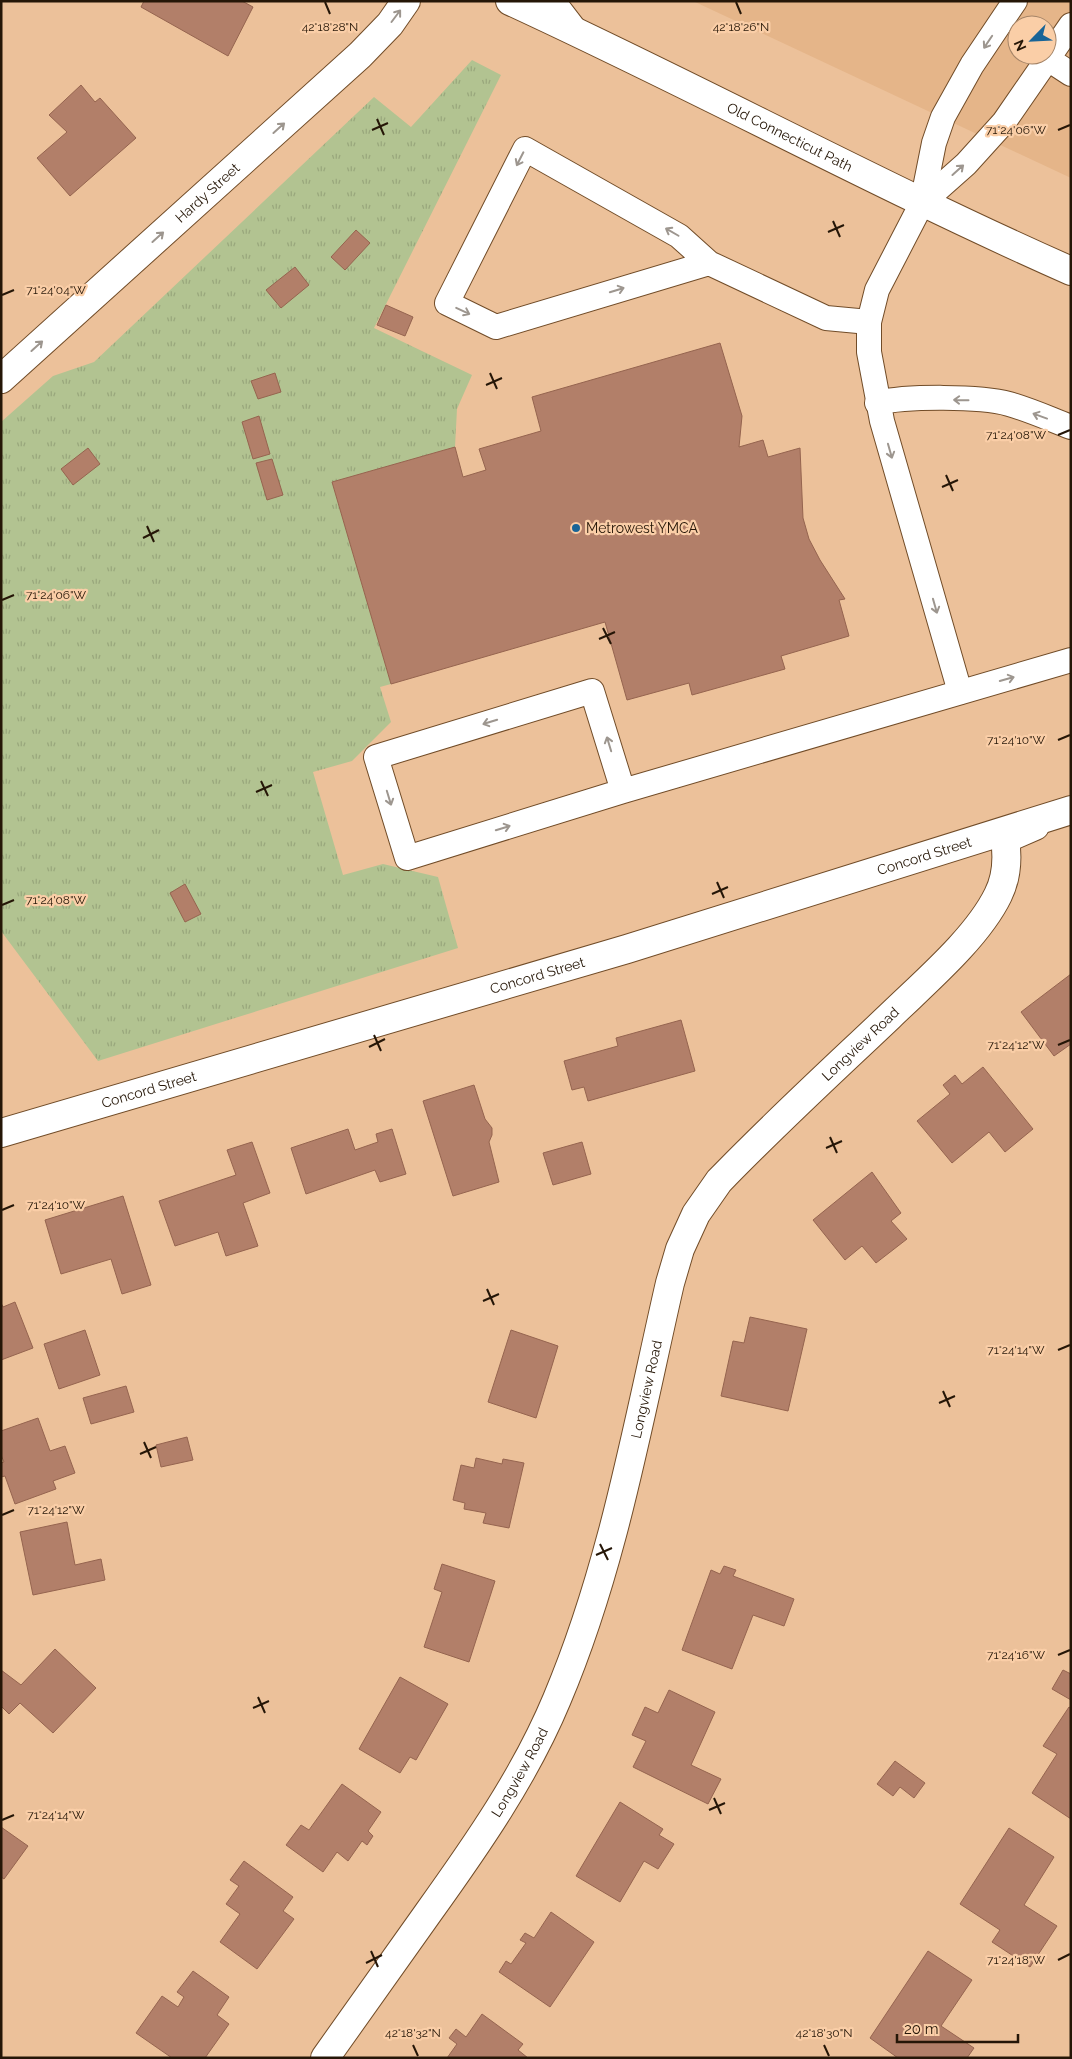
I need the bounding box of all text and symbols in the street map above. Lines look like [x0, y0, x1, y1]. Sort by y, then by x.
one-way arrow [391, 9, 401, 23]
north arrow [1007, 15, 1057, 65]
text: 42°18'28"N [302, 20, 358, 34]
text: 42°18'26"N [713, 20, 769, 34]
one-way arrow [983, 34, 993, 48]
text: N [1011, 37, 1030, 53]
street label: Old Connecticut Path [724, 99, 855, 175]
one-way arrow [272, 123, 285, 134]
text: 71°24'06"W [986, 123, 1047, 137]
one-way arrow [515, 151, 524, 166]
street label: Hardy Street [172, 159, 243, 226]
one-way arrow [952, 165, 965, 176]
one-way arrow [665, 226, 679, 236]
one-way arrow [152, 231, 165, 243]
text: 71°24'04"W [26, 283, 86, 297]
one-way arrow [609, 285, 625, 295]
one-way arrow [455, 307, 470, 316]
one-way arrow [31, 340, 44, 352]
one-way arrow [953, 395, 969, 404]
one-way arrow [1033, 411, 1048, 420]
text: 71°24'08"W [986, 428, 1046, 442]
one-way arrow [885, 442, 895, 458]
place label: Metrowest YMCA [586, 520, 698, 536]
marker: Metrowest YMCA [570, 522, 582, 534]
text: 71°24'06"W [26, 588, 87, 602]
one-way arrow [931, 598, 941, 614]
one-way arrow [999, 673, 1015, 683]
one-way arrow [483, 718, 499, 727]
text: 71°24'10"W [987, 733, 1045, 747]
one-way arrow [603, 737, 613, 753]
one-way arrow [384, 790, 394, 806]
one-way arrow [494, 823, 510, 833]
street label: Concord Street [875, 834, 974, 878]
text: 71°24'08"W [26, 893, 86, 907]
street label: Concord Street [488, 954, 587, 997]
street label: Longview Road [819, 1004, 902, 1084]
text: 71°24'12"W [987, 1038, 1045, 1052]
street label: Concord Street [99, 1068, 198, 1111]
text: 71°24'10"W [27, 1198, 85, 1212]
street label: Longview Road [628, 1339, 665, 1440]
text: 71°24'14"W [987, 1343, 1045, 1357]
text: 71°24'12"W [27, 1503, 85, 1517]
text: 71°24'16"W [987, 1648, 1045, 1662]
street label: Longview Road [488, 1725, 551, 1820]
text: 71°24'14"W [27, 1808, 85, 1822]
text: 71°24'18"W [987, 1953, 1045, 1967]
scale bar [897, 2012, 1018, 2044]
text: 20 m [904, 2020, 939, 2038]
text: 42°18'32"N [385, 2026, 441, 2040]
text: 42°18'30"N [796, 2026, 852, 2040]

